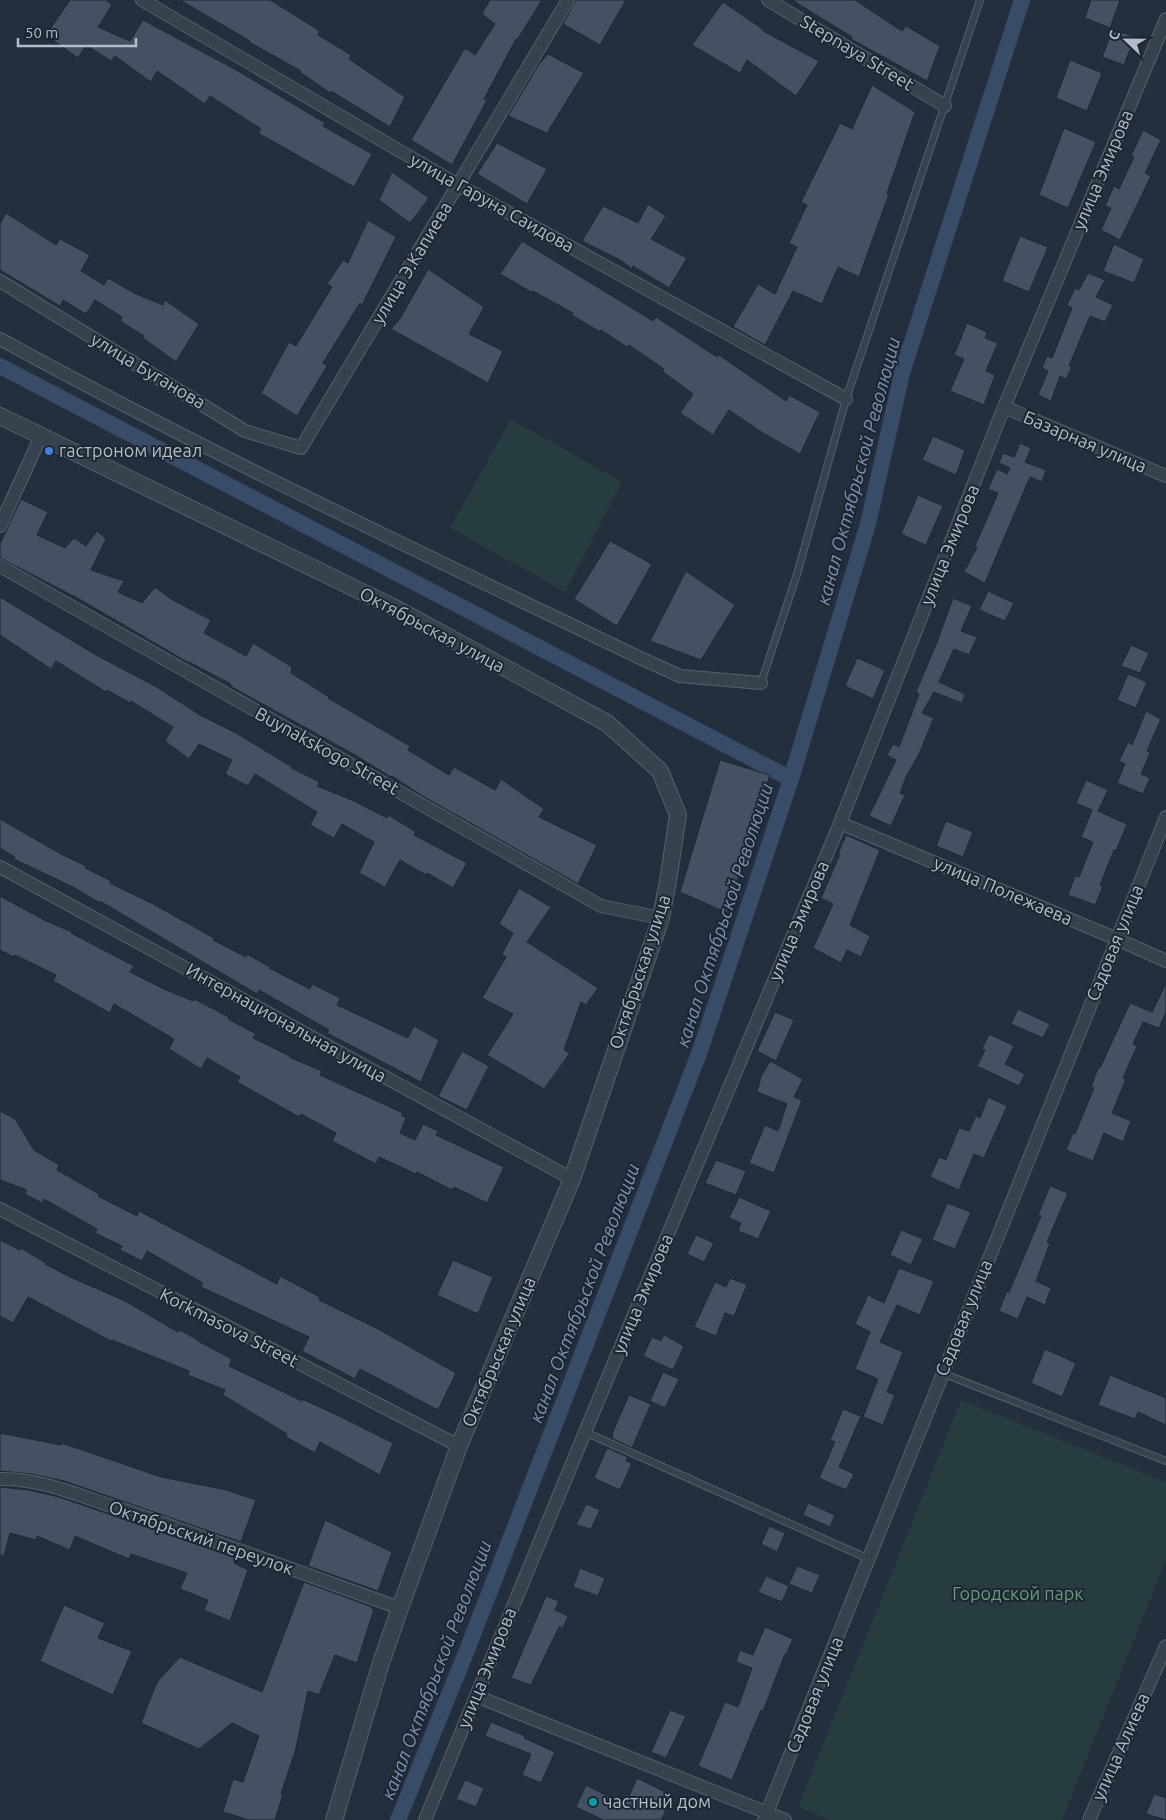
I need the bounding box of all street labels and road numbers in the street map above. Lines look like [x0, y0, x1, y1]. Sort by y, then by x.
street label: Stepnaya Street [797, 10, 918, 94]
street label: улица Эмирова [1068, 107, 1136, 233]
street label: улица Гаруна Саидова [407, 149, 578, 256]
street label: улица Э.Капиева [367, 198, 455, 327]
street label: улица Буганова [88, 328, 209, 412]
street label: Базарная улица [1021, 406, 1150, 476]
street label: улица Эмирова [916, 481, 982, 608]
street label: Октябрьская улица [357, 582, 508, 676]
street label: Buynakskogo Street [252, 702, 403, 798]
street label: улица Полежаева [931, 852, 1076, 928]
street label: улица Эмирова [764, 858, 832, 984]
street label: Садовая улица [1082, 882, 1147, 1004]
street label: Октябрьская улица [605, 892, 673, 1051]
street label: Интернациональная улица [183, 959, 390, 1086]
street label: улица Эмирова [608, 1231, 676, 1357]
street label: Садовая улица [931, 1257, 996, 1379]
street label: Октябрьская улица [457, 1273, 539, 1430]
street label: Korkmasova Street [157, 1284, 302, 1371]
street label: Октябрьский переулок [106, 1496, 296, 1578]
street label: улица Эмирова [453, 1604, 519, 1731]
street label: Садовая улица [782, 1634, 847, 1756]
street label: улица Алиева [1087, 1690, 1153, 1804]

